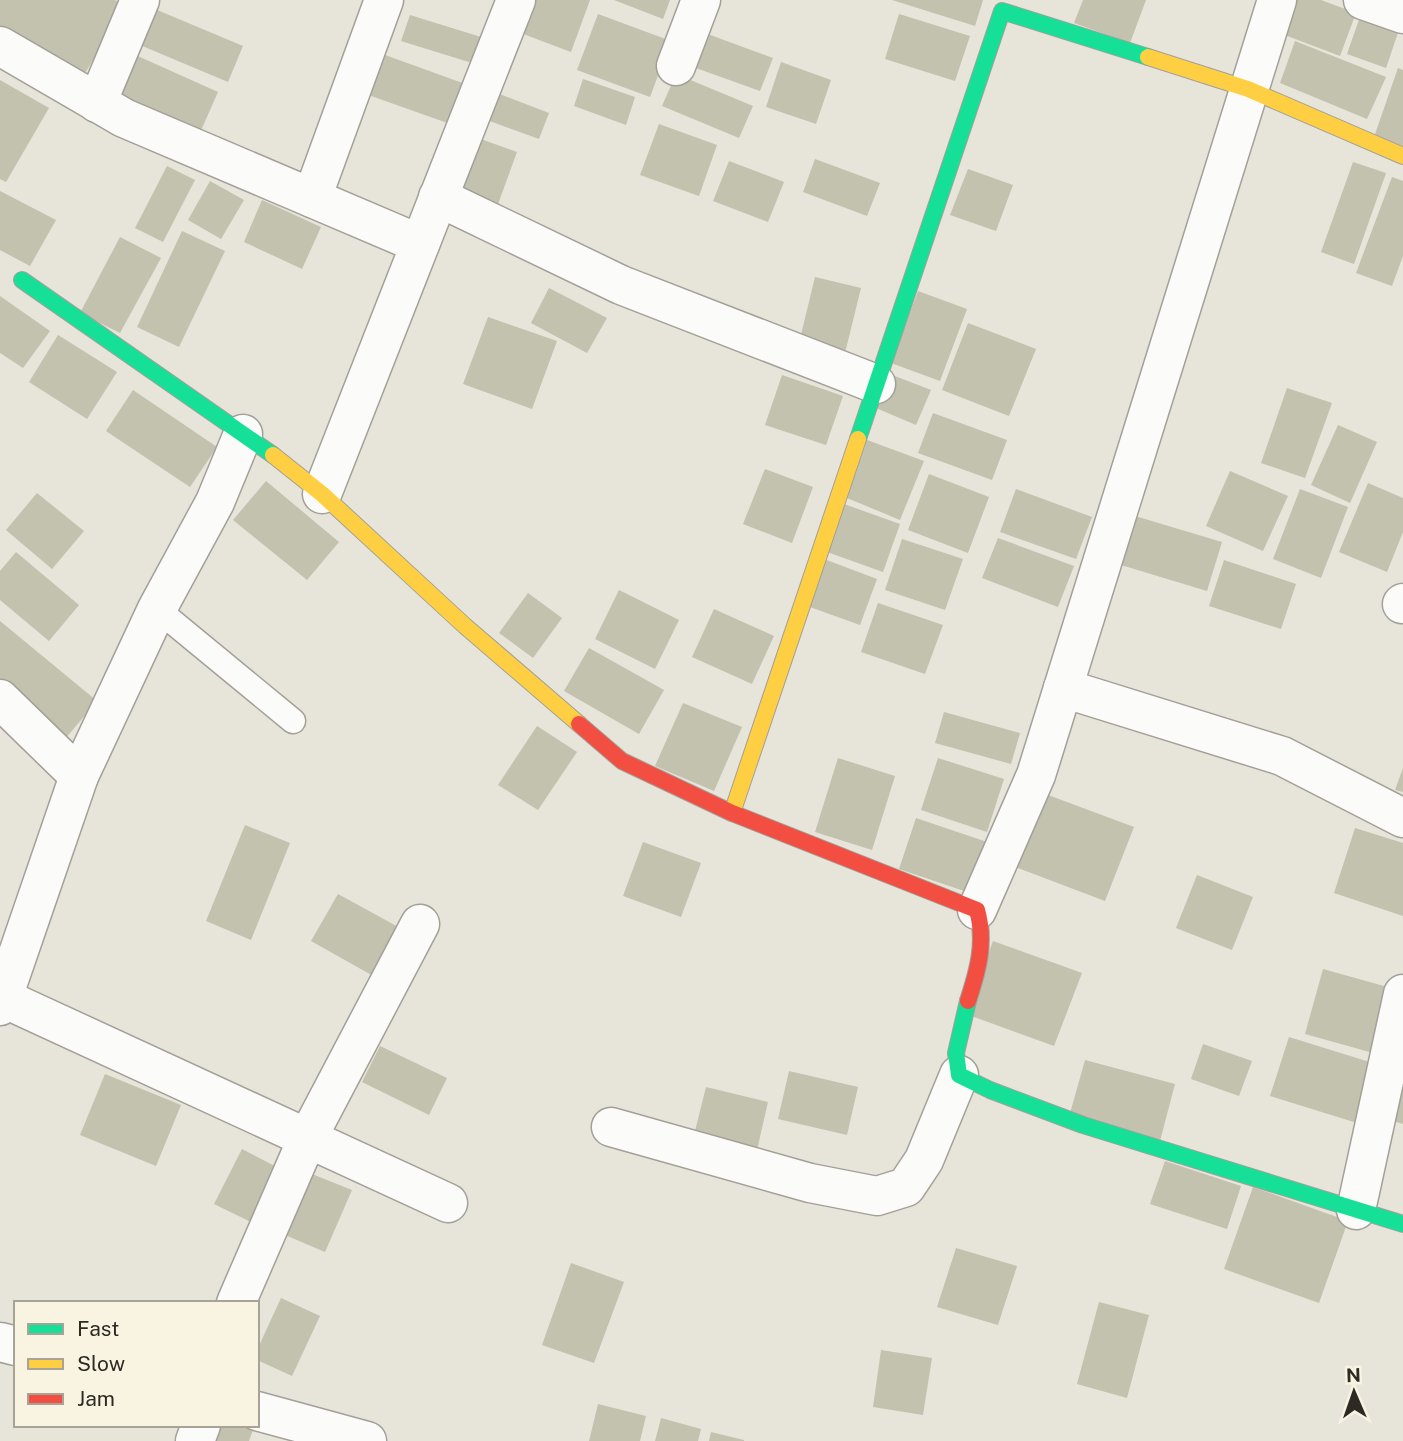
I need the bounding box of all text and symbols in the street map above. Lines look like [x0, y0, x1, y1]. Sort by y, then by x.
legend [14, 1301, 259, 1427]
text: Fast [77, 1316, 119, 1341]
text: Slow [77, 1351, 125, 1376]
north arrow [1319, 1357, 1389, 1427]
text: N [1346, 1364, 1361, 1386]
text: Jam [77, 1386, 115, 1411]

